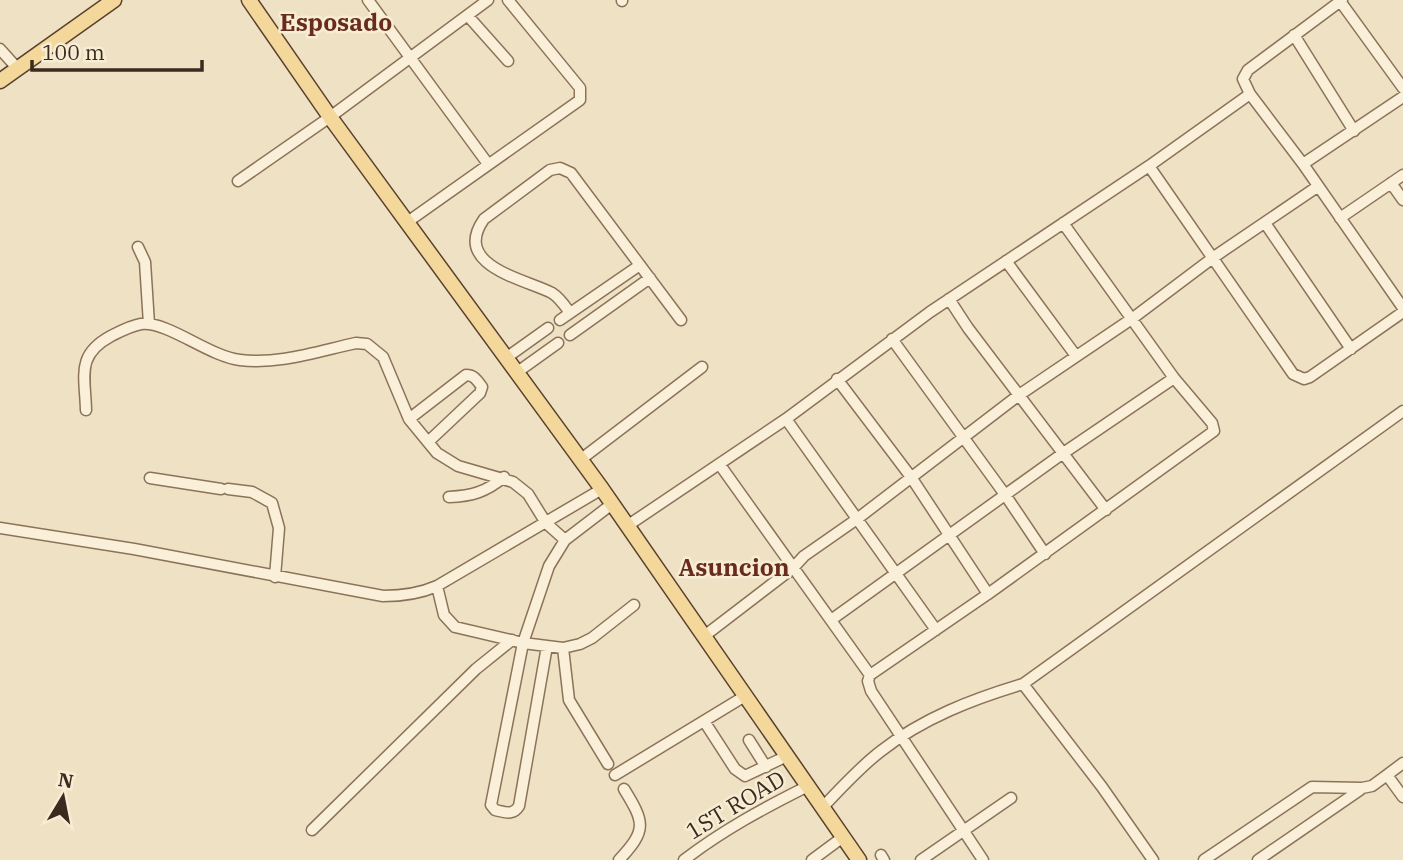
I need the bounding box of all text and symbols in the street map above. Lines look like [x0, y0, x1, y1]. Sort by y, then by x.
district label: Esposado [280, 6, 392, 38]
scale bar [32, 28, 201, 72]
text: 100 m [42, 38, 105, 66]
district label: Asuncion [678, 551, 790, 583]
north arrow [28, 762, 98, 832]
street label: 1ST ROAD [680, 763, 790, 845]
text: N [56, 767, 75, 793]

